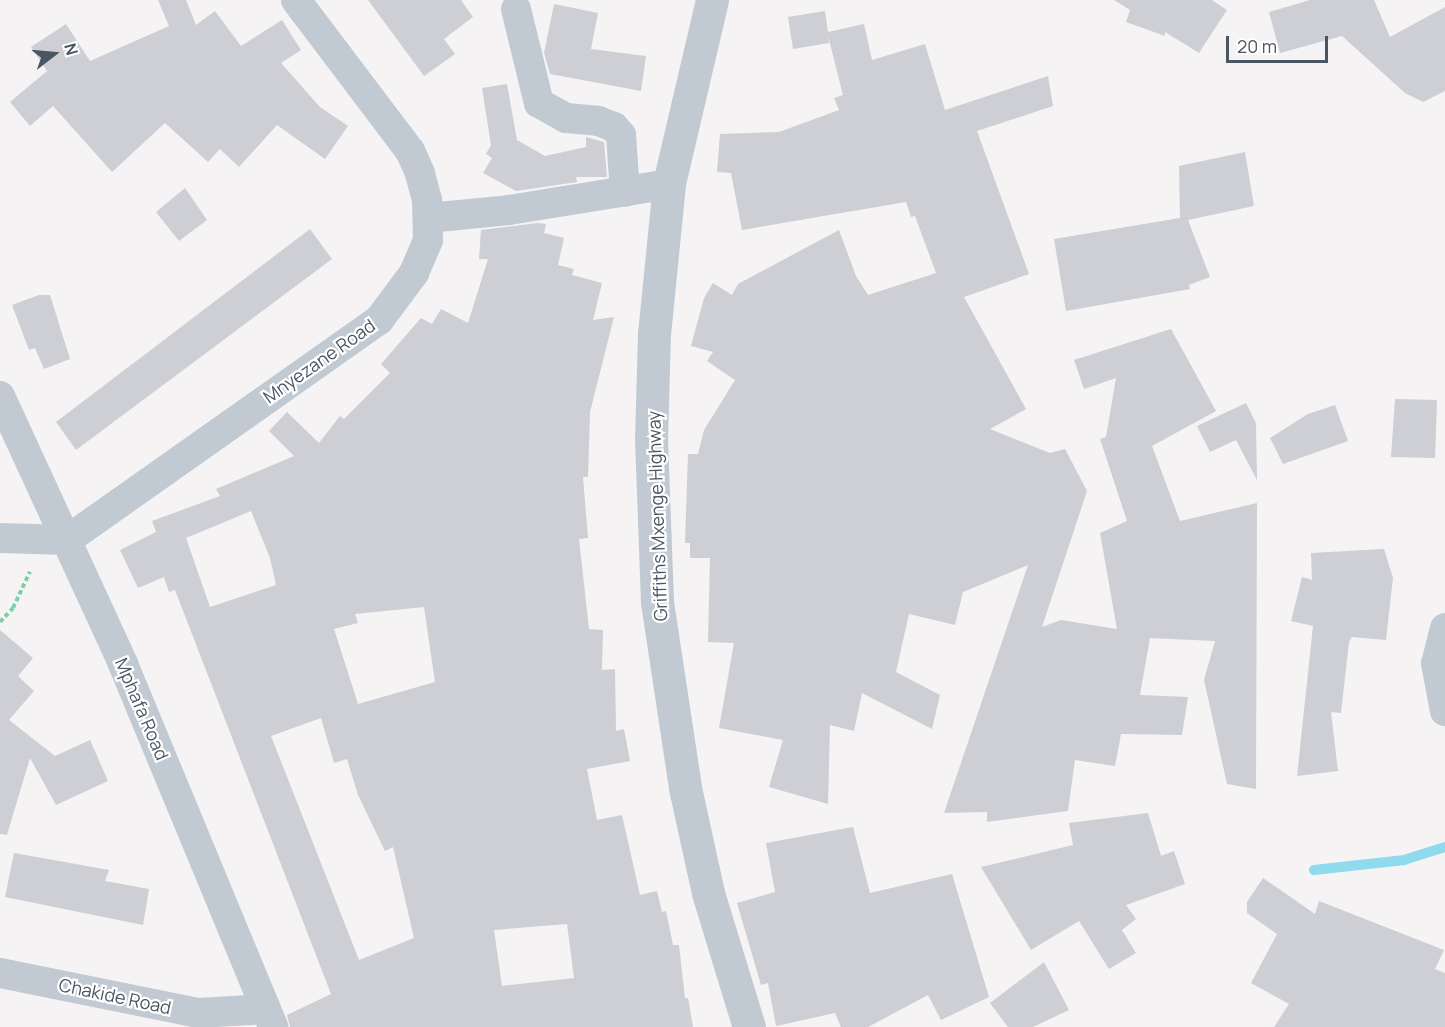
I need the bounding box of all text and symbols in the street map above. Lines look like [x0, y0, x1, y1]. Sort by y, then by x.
north arrow [24, 24, 84, 84]
scale bar [1229, 24, 1331, 62]
text: 20 m [1237, 34, 1277, 58]
text: N [59, 40, 83, 58]
street label: Mnyezane Road [259, 314, 379, 408]
street label: Griffiths Mxenge Highway [643, 410, 671, 622]
street label: Mphafa Road [111, 655, 173, 763]
street label: Chakide Road [57, 974, 173, 1018]

